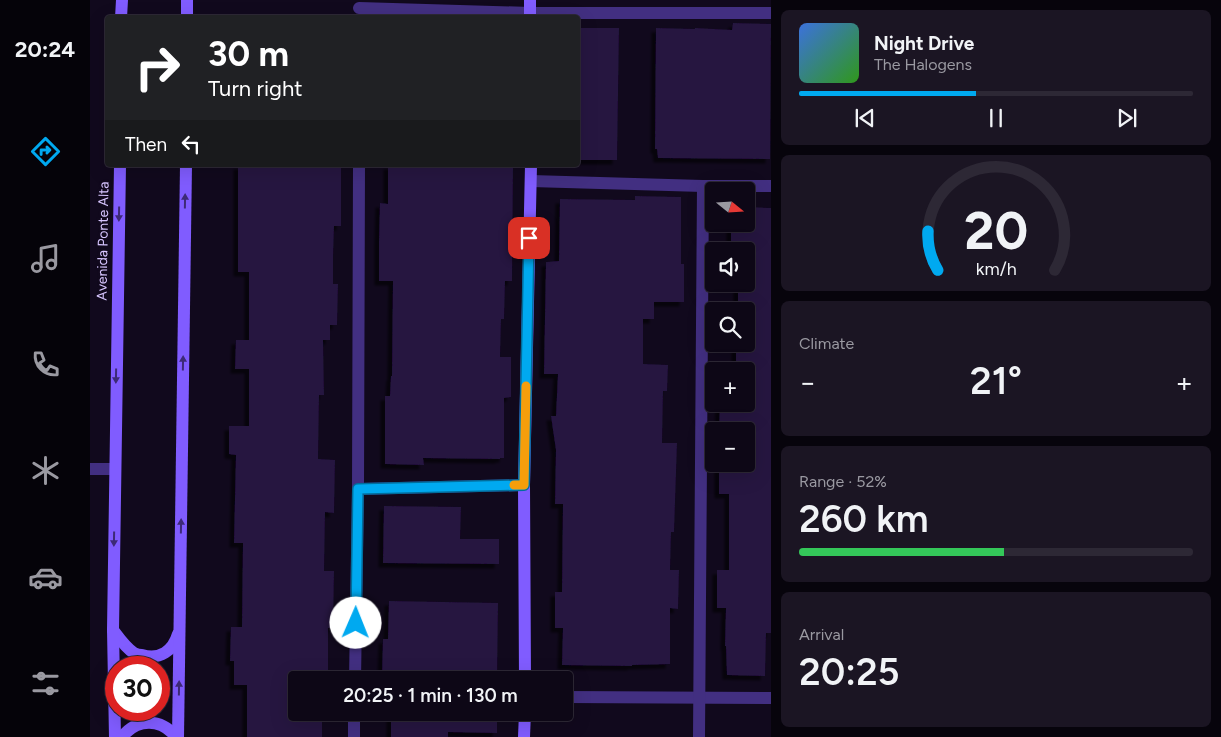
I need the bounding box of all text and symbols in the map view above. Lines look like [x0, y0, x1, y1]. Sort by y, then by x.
text: Night Drive [874, 32, 974, 55]
text: 30 m [208, 33, 289, 75]
icon: right [125, 35, 190, 100]
text: 20:24 [15, 36, 75, 63]
text: The Halogens [874, 55, 972, 74]
text: Turn right [208, 75, 303, 102]
icon: previous [851, 104, 879, 132]
icon: pause [982, 104, 1010, 132]
icon: next [1113, 104, 1141, 132]
icon: left [177, 130, 205, 158]
text: Then [125, 133, 167, 156]
icon: directions [28, 134, 63, 169]
street label: Avenida Ponte Alta [93, 181, 113, 301]
north arrow [705, 182, 755, 232]
map controls [705, 182, 755, 472]
one-way arrow [181, 193, 189, 209]
text: 20 [964, 200, 1028, 262]
one-way arrow [115, 206, 123, 222]
pin [508, 217, 550, 259]
icon: arrive [515, 224, 543, 252]
icon: music [28, 241, 63, 276]
button: sound [705, 242, 755, 292]
text: km/h [976, 258, 1016, 279]
button: search [705, 302, 755, 352]
text: Climate [799, 334, 854, 353]
icon: phone [28, 347, 63, 382]
one-way arrow [180, 355, 188, 371]
text: 21° [970, 358, 1022, 404]
button: + [705, 362, 755, 412]
text: − [799, 365, 816, 399]
text: + [1176, 365, 1193, 399]
one-way arrow [112, 368, 120, 384]
button: − [705, 422, 755, 472]
icon: climate [28, 453, 63, 488]
text: Range · 52% [799, 472, 887, 491]
text: 260 km [799, 496, 929, 542]
one-way arrow [177, 518, 185, 534]
one-way arrow [110, 531, 118, 547]
icon: car [28, 560, 63, 595]
position arrow [329, 596, 381, 648]
text: Arrival [799, 625, 844, 644]
text: 20:25 [799, 649, 900, 695]
speed limit sign: 30 [105, 656, 170, 721]
icon: filters [28, 666, 63, 701]
one-way arrow [175, 680, 183, 696]
text: 20:25 · 1 min · 130 m [343, 684, 518, 707]

